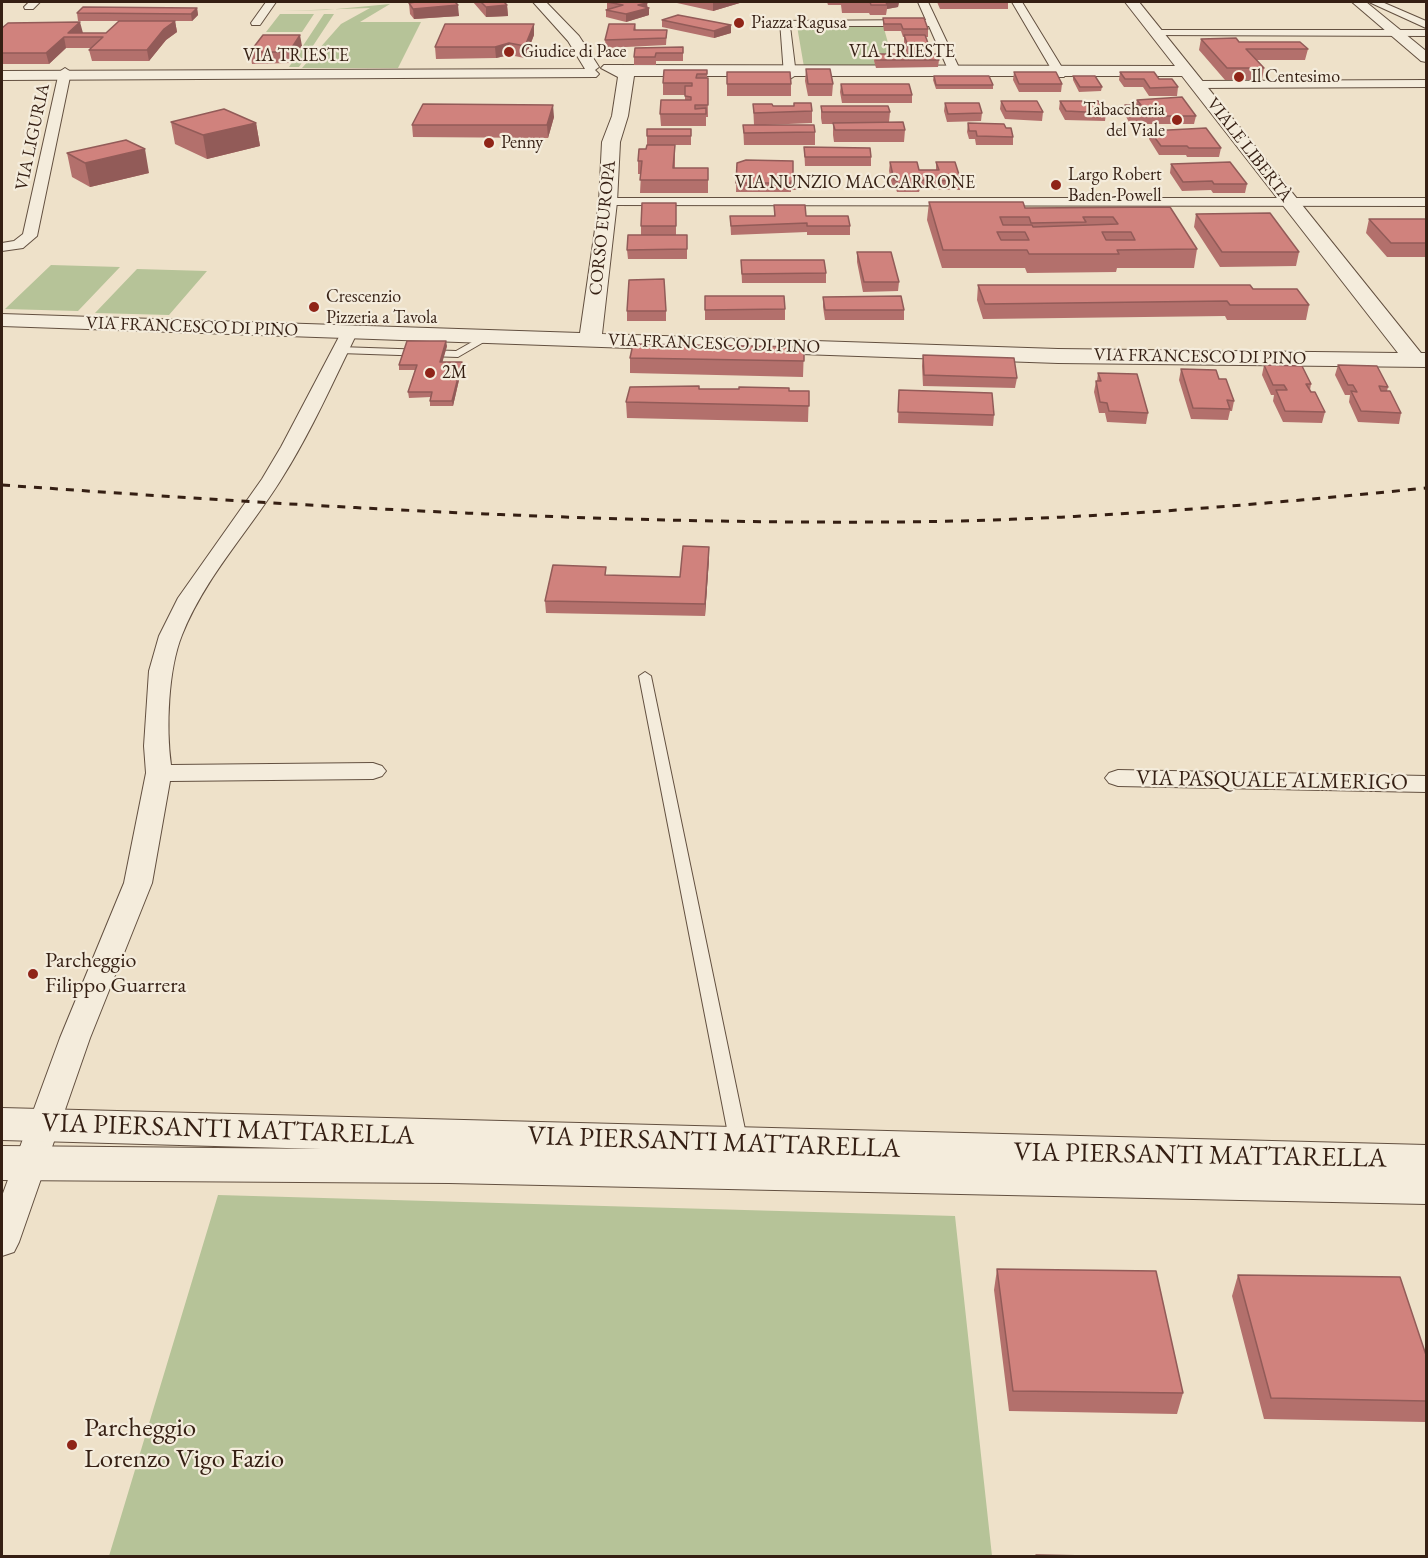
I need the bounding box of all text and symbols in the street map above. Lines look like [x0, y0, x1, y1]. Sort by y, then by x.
place label: Piazza Ragusa [751, 12, 847, 34]
marker: Piazza Ragusa [732, 16, 746, 30]
place label: Giudice di Pace [521, 41, 626, 63]
street label: VIA TRIESTE [849, 41, 955, 63]
street label: VIA TRIESTE [243, 45, 349, 67]
marker: Giudice di Pace [502, 45, 516, 59]
place label: Il Centesimo [1251, 66, 1340, 88]
marker: Il Centesimo [1232, 70, 1246, 84]
street label: VIA LIGURIA [11, 82, 55, 192]
street label: VIALE LIBERTÀ [1202, 94, 1296, 206]
place label: Tabaccheria del Viale [1083, 99, 1165, 142]
marker: Tabaccheria del Viale [1170, 113, 1184, 127]
place label: Penny [501, 132, 543, 154]
marker: Penny [482, 136, 496, 150]
street label: CORSO EUROPA [585, 159, 621, 297]
place label: Largo Robert Baden-Powell [1068, 164, 1162, 207]
street label: VIA NUNZIO MACCARRONE [735, 172, 975, 194]
marker: Largo Robert Baden-Powell [1049, 178, 1063, 192]
place label: Crescenzio Pizzeria a Tavola [326, 286, 437, 328]
marker: Crescenzio Pizzeria a Tavola [307, 300, 321, 314]
street label: VIA FRANCESCO DI PINO [85, 312, 299, 342]
street label: VIA FRANCESCO DI PINO [607, 329, 821, 359]
street label: VIA FRANCESCO DI PINO [1094, 344, 1306, 370]
place label: 2M [442, 362, 467, 384]
marker: 2M [423, 366, 437, 380]
street label: VIA PASQUALE ALMERIGO [1136, 765, 1408, 797]
place label: Parcheggio Filippo Guarrera [45, 948, 186, 999]
marker: Parcheggio Filippo Guarrera [26, 967, 40, 981]
street label: VIA PIERSANTI MATTARELLA [41, 1107, 415, 1153]
street label: VIA PIERSANTI MATTARELLA [527, 1120, 901, 1166]
street label: VIA PIERSANTI MATTARELLA [1013, 1137, 1387, 1175]
place label: Parcheggio Lorenzo Vigo Fazio [84, 1413, 284, 1476]
marker: Parcheggio Lorenzo Vigo Fazio [65, 1438, 79, 1452]

